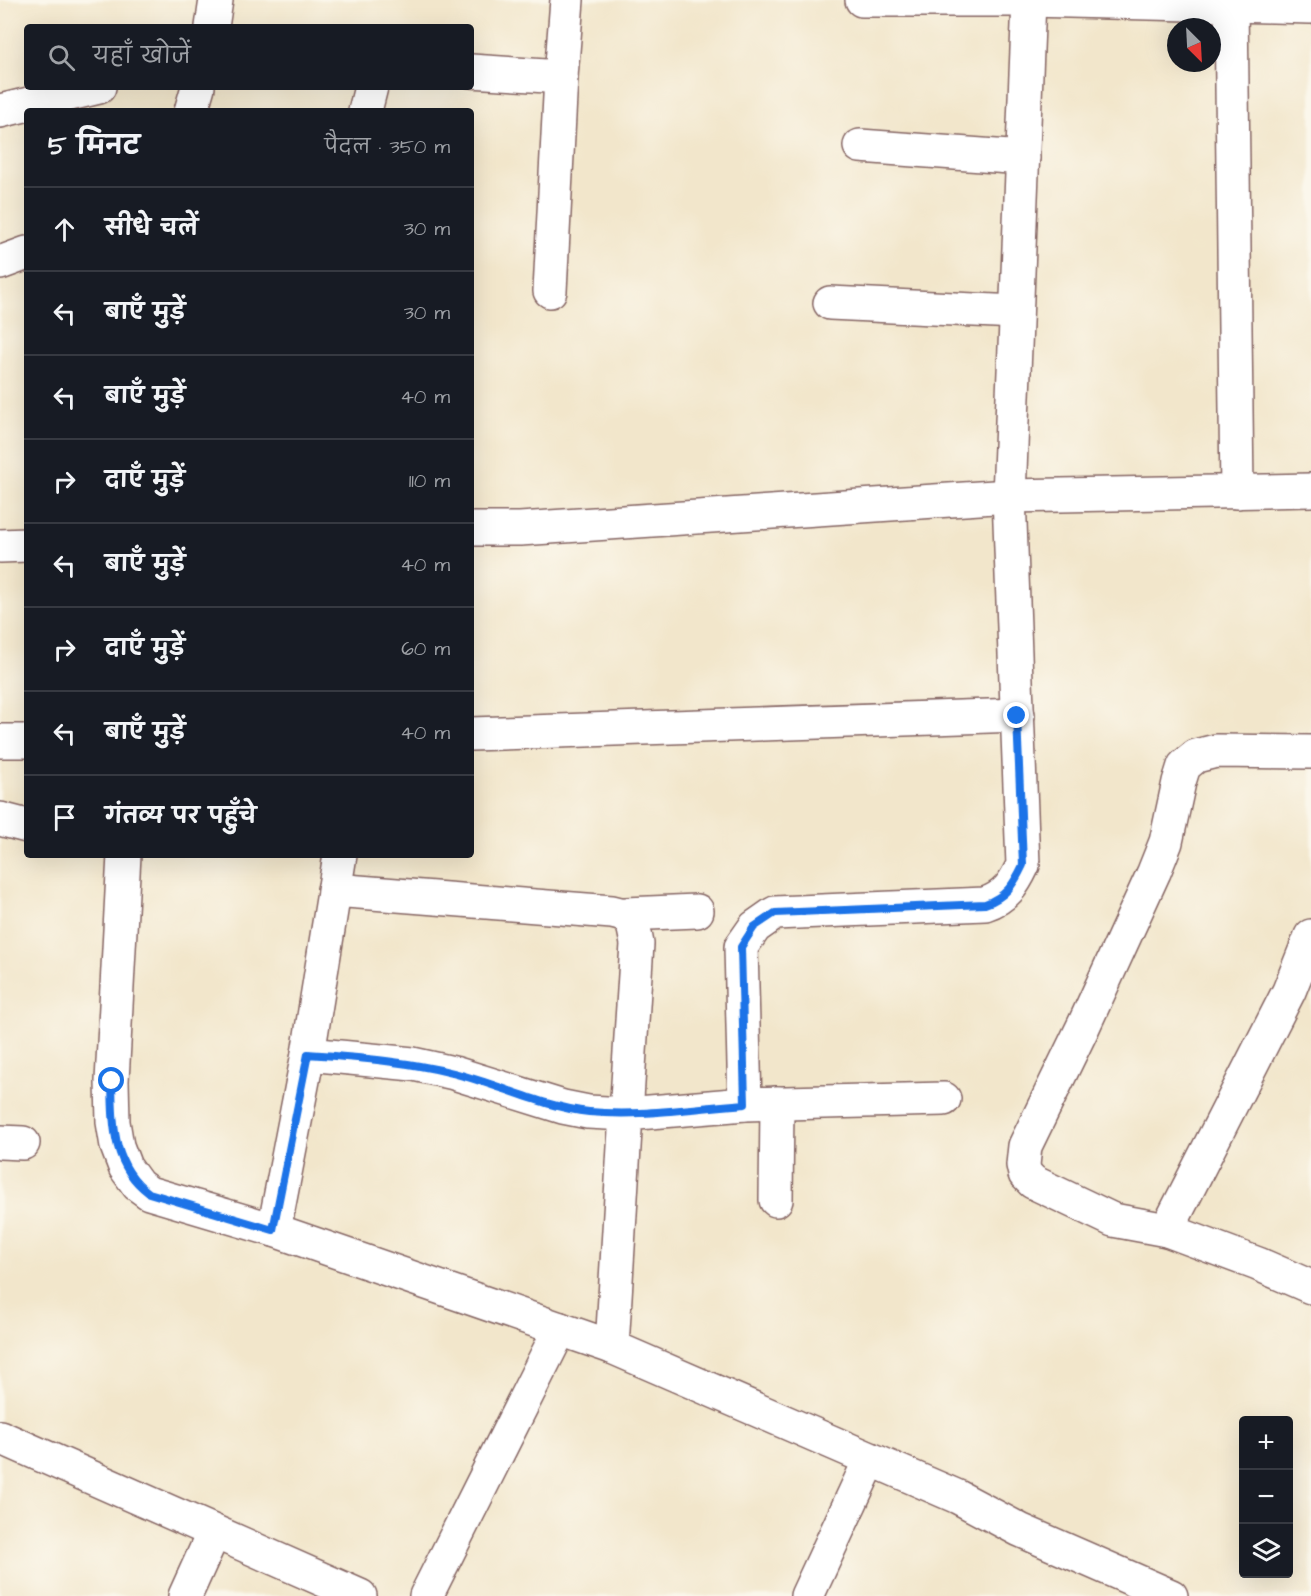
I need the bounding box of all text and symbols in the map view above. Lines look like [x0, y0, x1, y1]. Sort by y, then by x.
north arrow [1167, 18, 1221, 72]
search box [24, 24, 474, 90]
icon: search [45, 41, 78, 74]
text: यहाँ खोजें [93, 41, 191, 72]
text: 5 मिनट [48, 128, 140, 164]
text: पैदल · 350 m [324, 133, 450, 161]
icon: ahead [48, 213, 81, 246]
text: सीधे चलें [105, 213, 198, 244]
text: 30 m [404, 215, 450, 243]
icon: left [48, 297, 81, 330]
text: बाएँ मुड़ें [105, 297, 185, 328]
text: 30 m [404, 299, 450, 327]
icon: left [48, 381, 81, 414]
text: बाएँ मुड़ें [105, 381, 185, 412]
text: 40 m [400, 383, 450, 411]
icon: right [48, 465, 81, 498]
text: दाएँ मुड़ें [105, 465, 185, 496]
text: 110 m [409, 467, 450, 495]
icon: left [48, 549, 81, 582]
text: बाएँ मुड़ें [105, 549, 185, 580]
text: 40 m [400, 551, 450, 579]
icon: right [48, 633, 81, 666]
text: दाएँ मुड़ें [105, 633, 185, 664]
text: 60 m [401, 635, 450, 663]
route end [1003, 702, 1029, 728]
icon: left [48, 717, 81, 750]
text: बाएँ मुड़ें [105, 717, 185, 748]
text: 40 m [400, 719, 450, 747]
icon: arrive [48, 801, 81, 834]
text: गंतव्य पर पहुँचे [105, 801, 256, 832]
route start [98, 1067, 124, 1093]
map controls [1239, 1416, 1293, 1578]
button: + [1239, 1416, 1293, 1470]
button: − [1239, 1470, 1293, 1524]
button: layers [1239, 1524, 1293, 1578]

